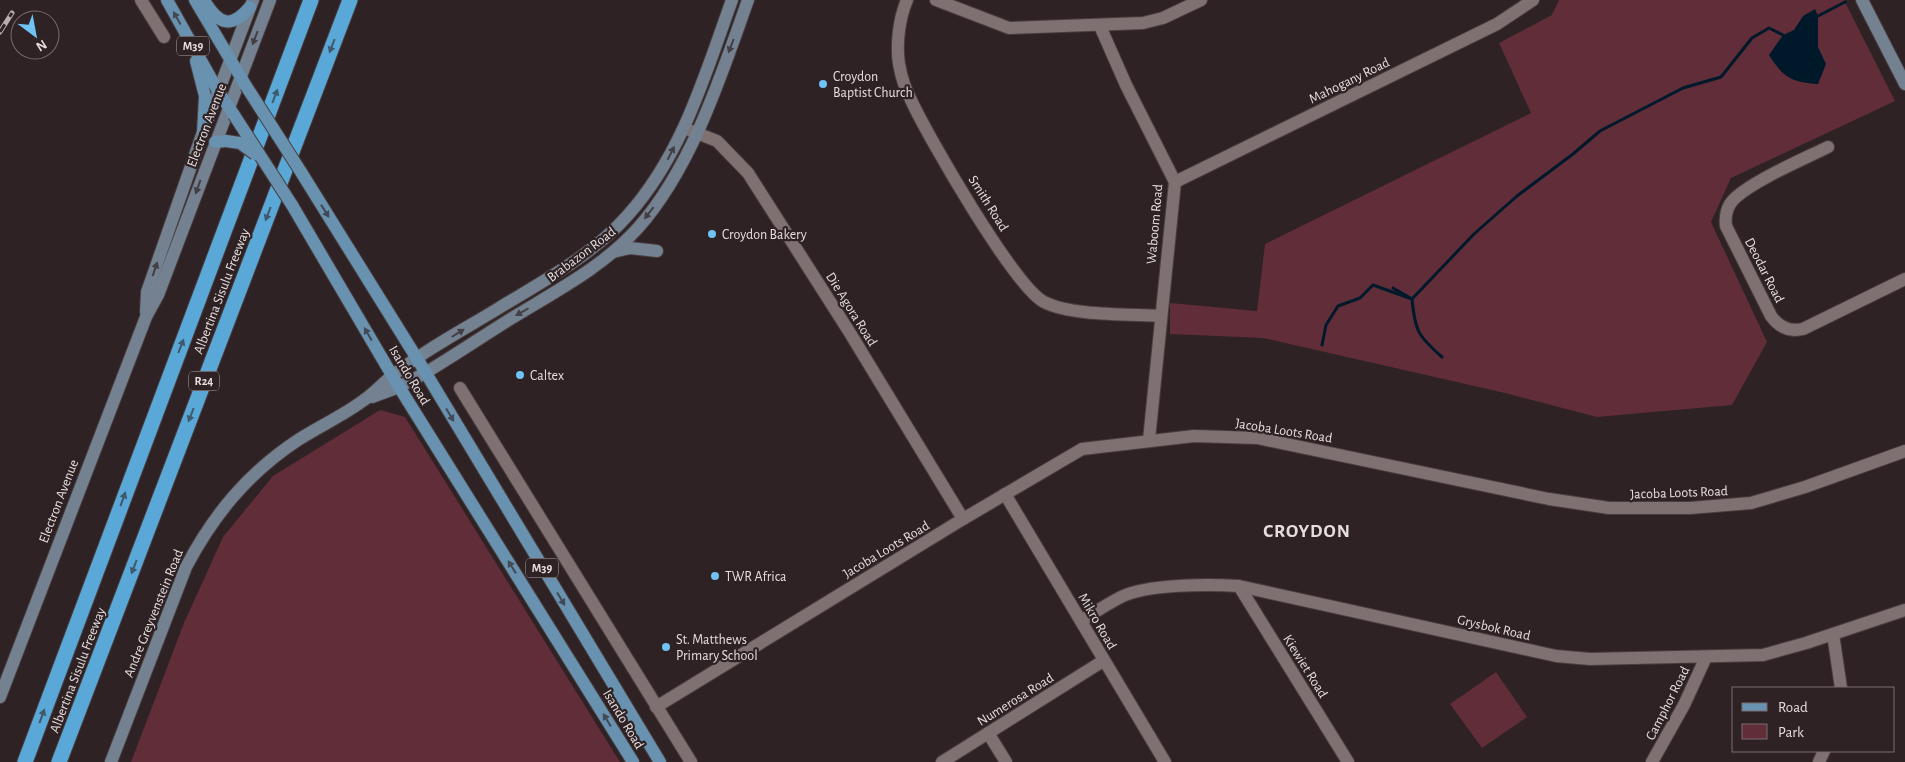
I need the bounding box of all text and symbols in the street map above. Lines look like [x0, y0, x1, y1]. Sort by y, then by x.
north arrow [10, 10, 60, 60]
one-way arrow [173, 11, 181, 25]
one-way arrow [251, 31, 259, 46]
road number: M39 [177, 36, 209, 56]
text: N [34, 37, 49, 54]
one-way arrow [328, 38, 335, 53]
one-way arrow [727, 38, 734, 53]
street label: Mahogany Road [1307, 55, 1392, 106]
place label: Croydon Baptist Church [833, 70, 913, 100]
marker: Croydon Baptist Church [817, 78, 829, 90]
street label: Electron Avenue [185, 82, 229, 169]
one-way arrow [271, 88, 279, 103]
one-way arrow [667, 146, 675, 161]
street label: Smith Road [966, 173, 1011, 234]
one-way arrow [194, 180, 201, 195]
street label: Waboom Road [1145, 183, 1165, 265]
one-way arrow [320, 204, 330, 217]
one-way arrow [644, 206, 655, 219]
one-way arrow [264, 207, 272, 222]
street label: Brabazon Road [545, 225, 618, 285]
street label: Albertina Sisulu Freeway [192, 227, 252, 356]
marker: Croydon Bakery [706, 228, 718, 240]
place label: Croydon Bakery [722, 228, 807, 242]
street label: Deodar Road [1742, 236, 1786, 305]
one-way arrow [152, 262, 160, 277]
street label: Die Agora Road [823, 270, 879, 349]
one-way arrow [515, 308, 530, 316]
one-way arrow [363, 327, 372, 340]
one-way arrow [452, 328, 465, 338]
one-way arrow [177, 339, 185, 354]
street label: Isando Road [386, 343, 432, 408]
marker: Caltex [514, 369, 526, 381]
place label: Caltex [530, 369, 564, 383]
road number: R24 [189, 372, 219, 391]
one-way arrow [187, 407, 195, 422]
one-way arrow [445, 409, 454, 422]
street label: Jacoba Loots Road [1234, 416, 1333, 446]
street label: Electron Avenue [37, 458, 81, 545]
street label: Jacoba Loots Road [1630, 484, 1728, 502]
one-way arrow [120, 491, 128, 506]
street label: Jacoba Loots Road [841, 519, 932, 581]
district label: CROYDON [1263, 522, 1351, 541]
street label: Andre Greyvenstein Road [122, 547, 186, 679]
road number: M39 [526, 558, 558, 578]
one-way arrow [130, 559, 137, 574]
one-way arrow [508, 560, 517, 573]
marker: TWR Africa [709, 570, 721, 582]
place label: TWR Africa [725, 570, 787, 584]
street label: Mikro Road [1075, 591, 1119, 652]
one-way arrow [556, 593, 565, 606]
street label: Albertina Sisulu Freeway [48, 606, 108, 735]
street label: Grysbok Road [1456, 613, 1532, 643]
place label: St. Matthews Primary School [676, 633, 758, 663]
street label: Kiewiet Road [1280, 633, 1330, 701]
marker: St. Matthews Primary School [660, 641, 672, 653]
street label: Camphor Road [1643, 664, 1692, 743]
street label: Numerosa Road [975, 671, 1056, 729]
street label: Isando Road [600, 687, 646, 752]
legend [1732, 687, 1895, 752]
text: Road [1778, 700, 1808, 715]
one-way arrow [39, 709, 46, 724]
one-way arrow [603, 714, 612, 727]
text: Park [1778, 725, 1804, 740]

